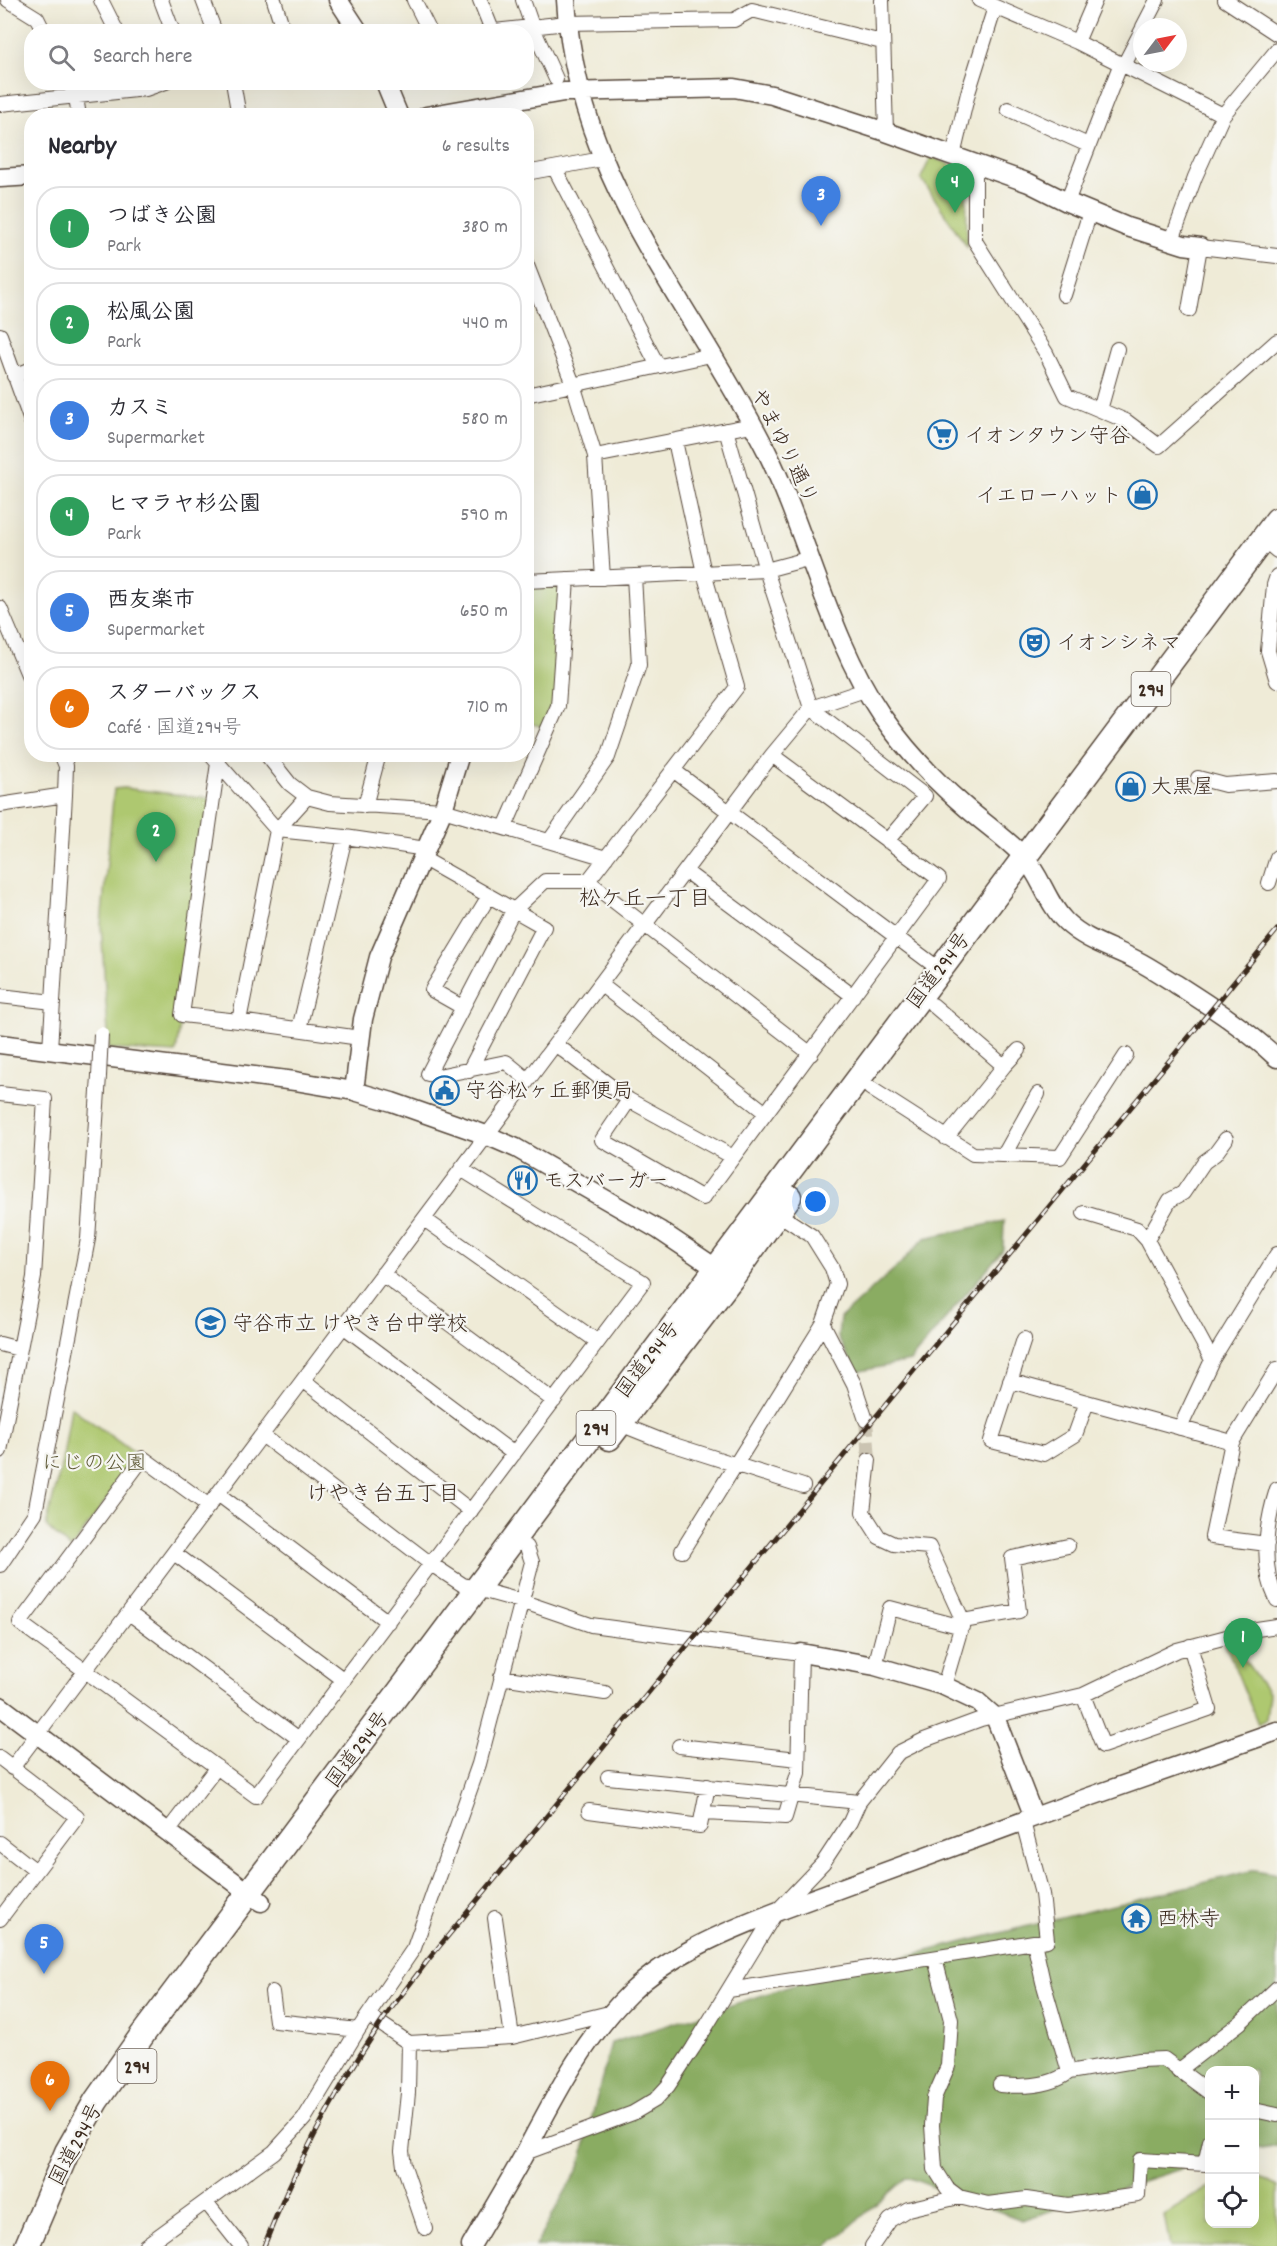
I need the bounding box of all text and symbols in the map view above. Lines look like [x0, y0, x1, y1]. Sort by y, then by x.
north arrow [1133, 18, 1187, 72]
search box [24, 24, 534, 90]
icon: search [45, 41, 78, 74]
text: Search here [93, 42, 192, 73]
text: Nearby [48, 129, 116, 166]
text: 6 results [442, 133, 510, 161]
pin: 4 [936, 164, 974, 213]
pin: 3 [802, 176, 840, 226]
text: つばき公園 [107, 202, 217, 233]
text: 1 [67, 214, 72, 242]
text: 380 m [462, 214, 508, 242]
text: Park [107, 233, 141, 261]
text: 松風公園 [107, 298, 195, 329]
text: 2 [65, 310, 74, 338]
text: 440 m [462, 310, 508, 338]
text: Park [107, 329, 141, 357]
street label: やまゆり通り [741, 384, 823, 511]
text: カスミ [107, 394, 173, 425]
text: 3 [65, 406, 74, 434]
text: 580 m [462, 406, 508, 434]
supermarket icon: イオンタウン守谷 [927, 419, 959, 451]
place label: イオンタウン守谷 [964, 423, 1130, 453]
text: Supermarket [107, 425, 205, 453]
shop icon: イエローハット [1127, 479, 1159, 511]
place label: イエローハット [975, 483, 1122, 513]
text: ヒマラヤ杉公園 [107, 490, 261, 521]
text: 4 [65, 502, 74, 530]
text: 590 m [460, 502, 508, 530]
text: Park [107, 521, 141, 549]
text: 西友楽市 [107, 586, 195, 617]
text: 5 [65, 598, 74, 626]
text: 650 m [460, 598, 508, 626]
text: Supermarket [107, 617, 205, 645]
theatre icon: イオンシネマ [1019, 626, 1051, 658]
place label: イオンシネマ [1056, 630, 1181, 660]
road number: 294 [1132, 672, 1170, 706]
text: スターバックス [107, 679, 261, 710]
text: 6 [65, 694, 74, 722]
text: 710 m [467, 694, 508, 722]
text: Café · 国道294号 [107, 715, 242, 743]
shop icon: 大黒屋 [1114, 770, 1146, 802]
place label: 大黒屋 [1151, 774, 1214, 804]
pin: 2 [136, 812, 176, 862]
district label: 松ケ丘一丁目 [579, 885, 711, 916]
street label: 国道294号 [901, 927, 980, 1017]
public building icon: 守谷松ヶ丘郵便局 [428, 1074, 460, 1106]
place label: 守谷松ヶ丘郵便局 [465, 1078, 633, 1108]
restaurant icon: モスバーガー [506, 1164, 538, 1196]
place label: モスバーガー [543, 1168, 669, 1198]
your location [801, 1187, 830, 1216]
school or university icon: 守谷市立 けやき台中学校 [195, 1307, 227, 1339]
place label: 守谷市立 けやき台中学校 [232, 1311, 468, 1341]
street label: 国道294号 [610, 1316, 689, 1406]
road number: 294 [576, 1411, 616, 1445]
park label: にじの公園 [42, 1450, 147, 1480]
district label: けやき台五丁目 [306, 1480, 460, 1511]
pin: 1 [1224, 1618, 1262, 1668]
street label: 国道294号 [320, 1706, 399, 1796]
temple icon: 西林寺 [1120, 1902, 1152, 1934]
place label: 西林寺 [1157, 1906, 1220, 1936]
pin: 5 [24, 1924, 63, 1974]
road number: 294 [118, 2049, 156, 2083]
pin: 6 [31, 2062, 70, 2111]
map controls [1205, 2066, 1259, 2228]
button: + [1205, 2066, 1259, 2120]
street label: 国道294号 [43, 2098, 112, 2192]
button: − [1205, 2120, 1259, 2174]
button: locate [1205, 2174, 1259, 2228]

